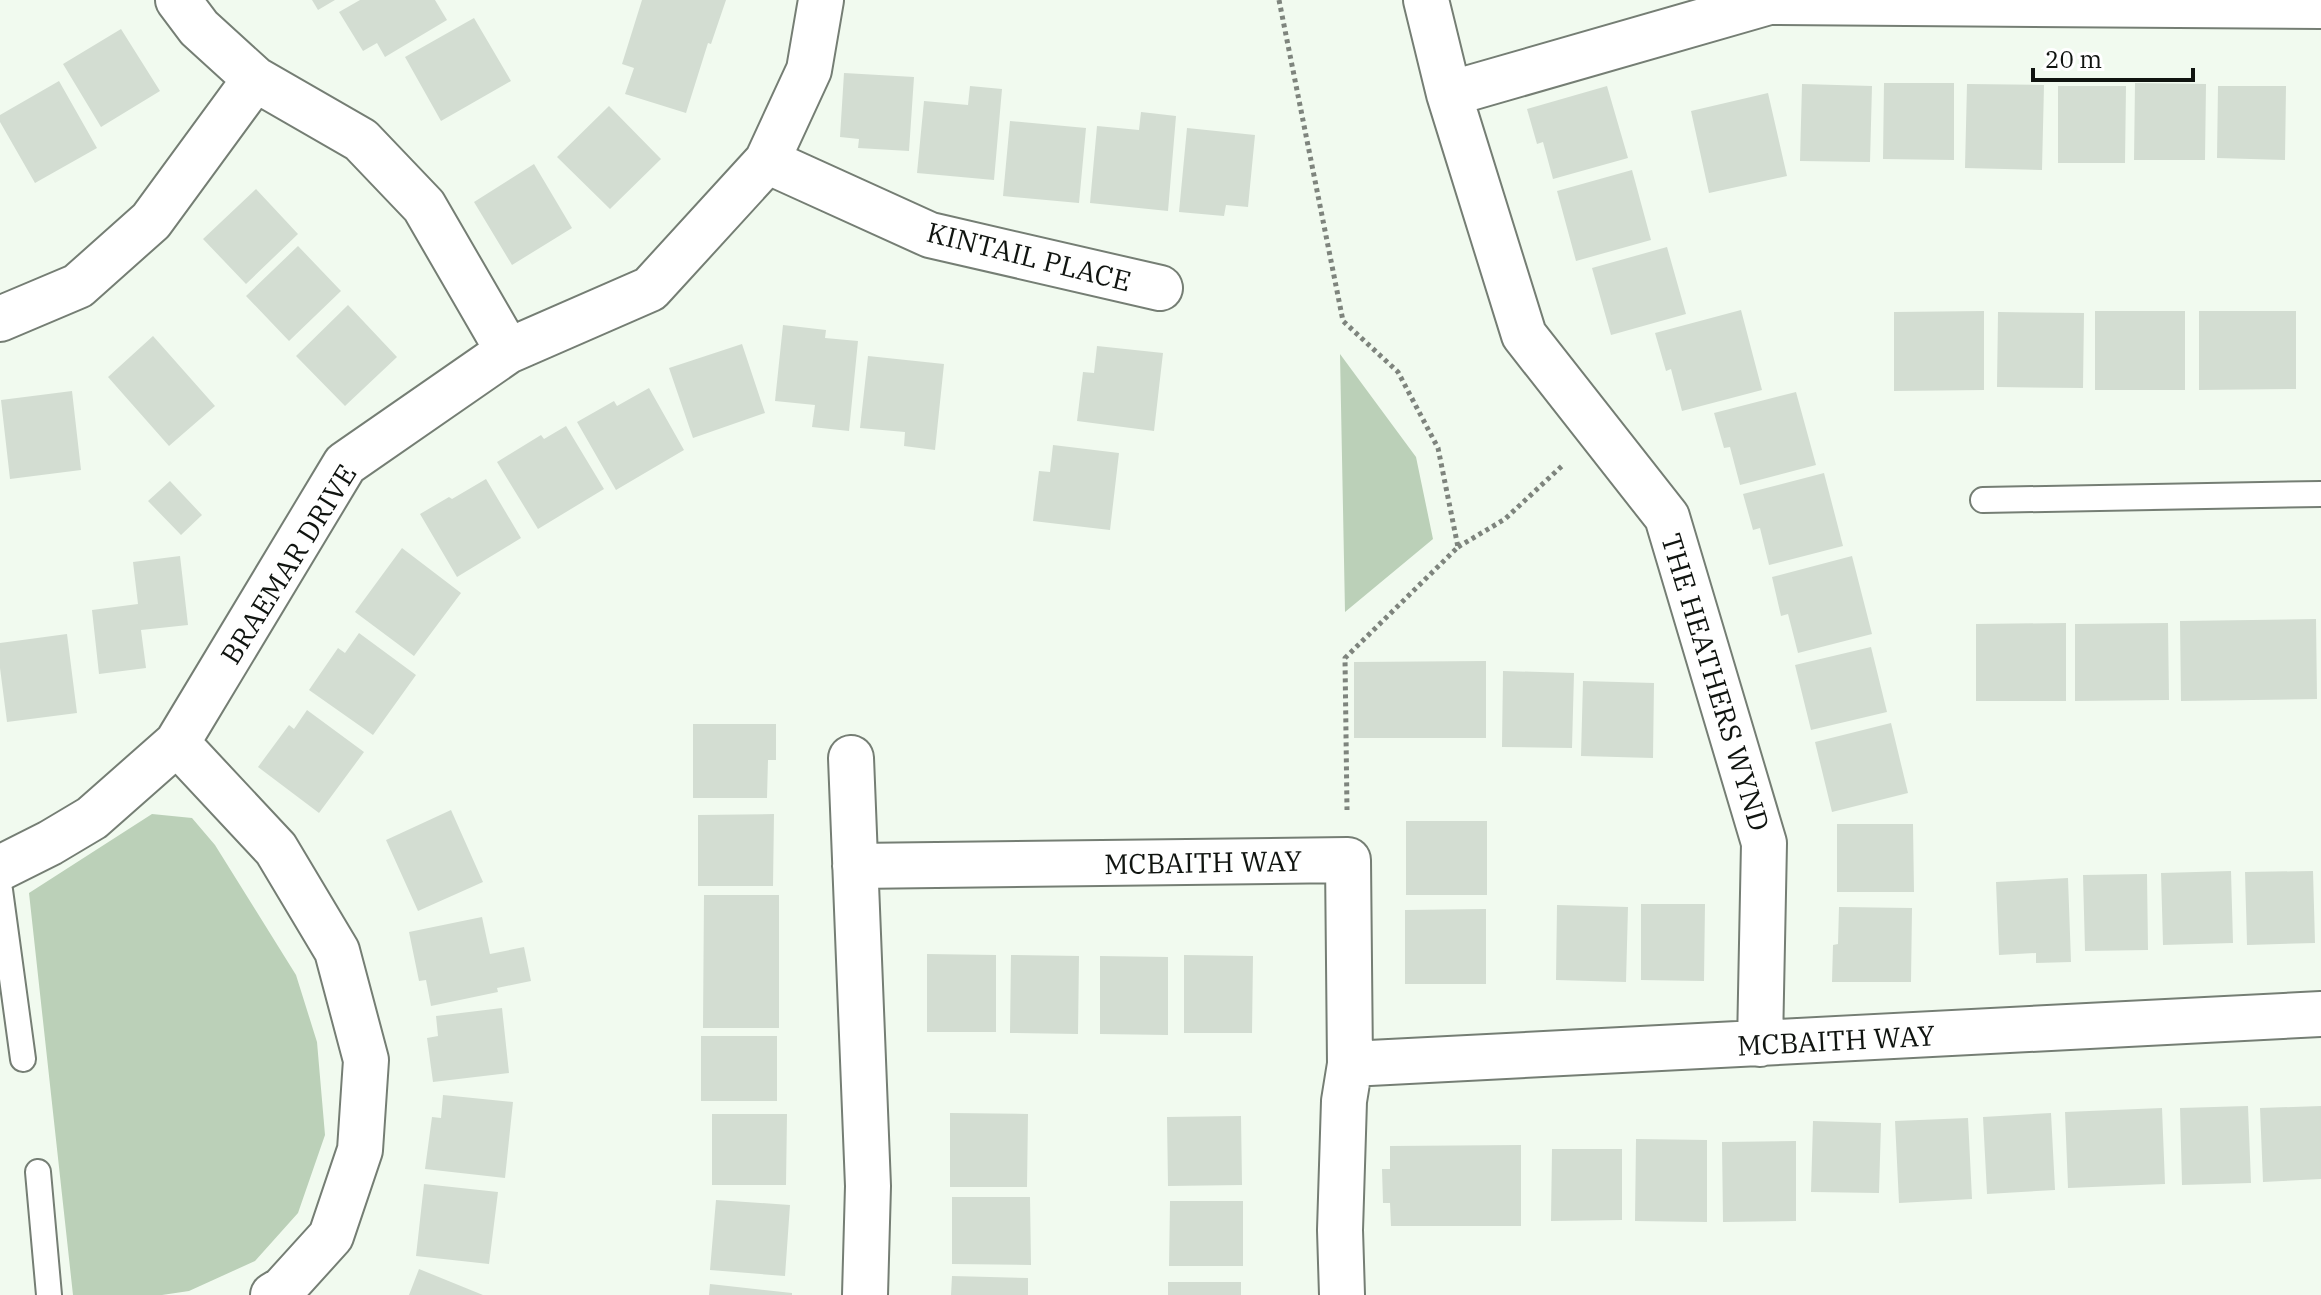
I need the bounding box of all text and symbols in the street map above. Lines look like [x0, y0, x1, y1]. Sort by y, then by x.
scale bar [2033, 32, 2193, 82]
text: 20 m [2045, 43, 2102, 75]
street label: KINTAIL PLACE [923, 213, 1135, 299]
street label: BRAEMAR DRIVE [212, 457, 364, 671]
street label: THE HEATHERS WYND [1653, 529, 1779, 835]
street label: MCBAITH WAY [1104, 842, 1303, 882]
street label: MCBAITH WAY [1736, 1016, 1936, 1064]

